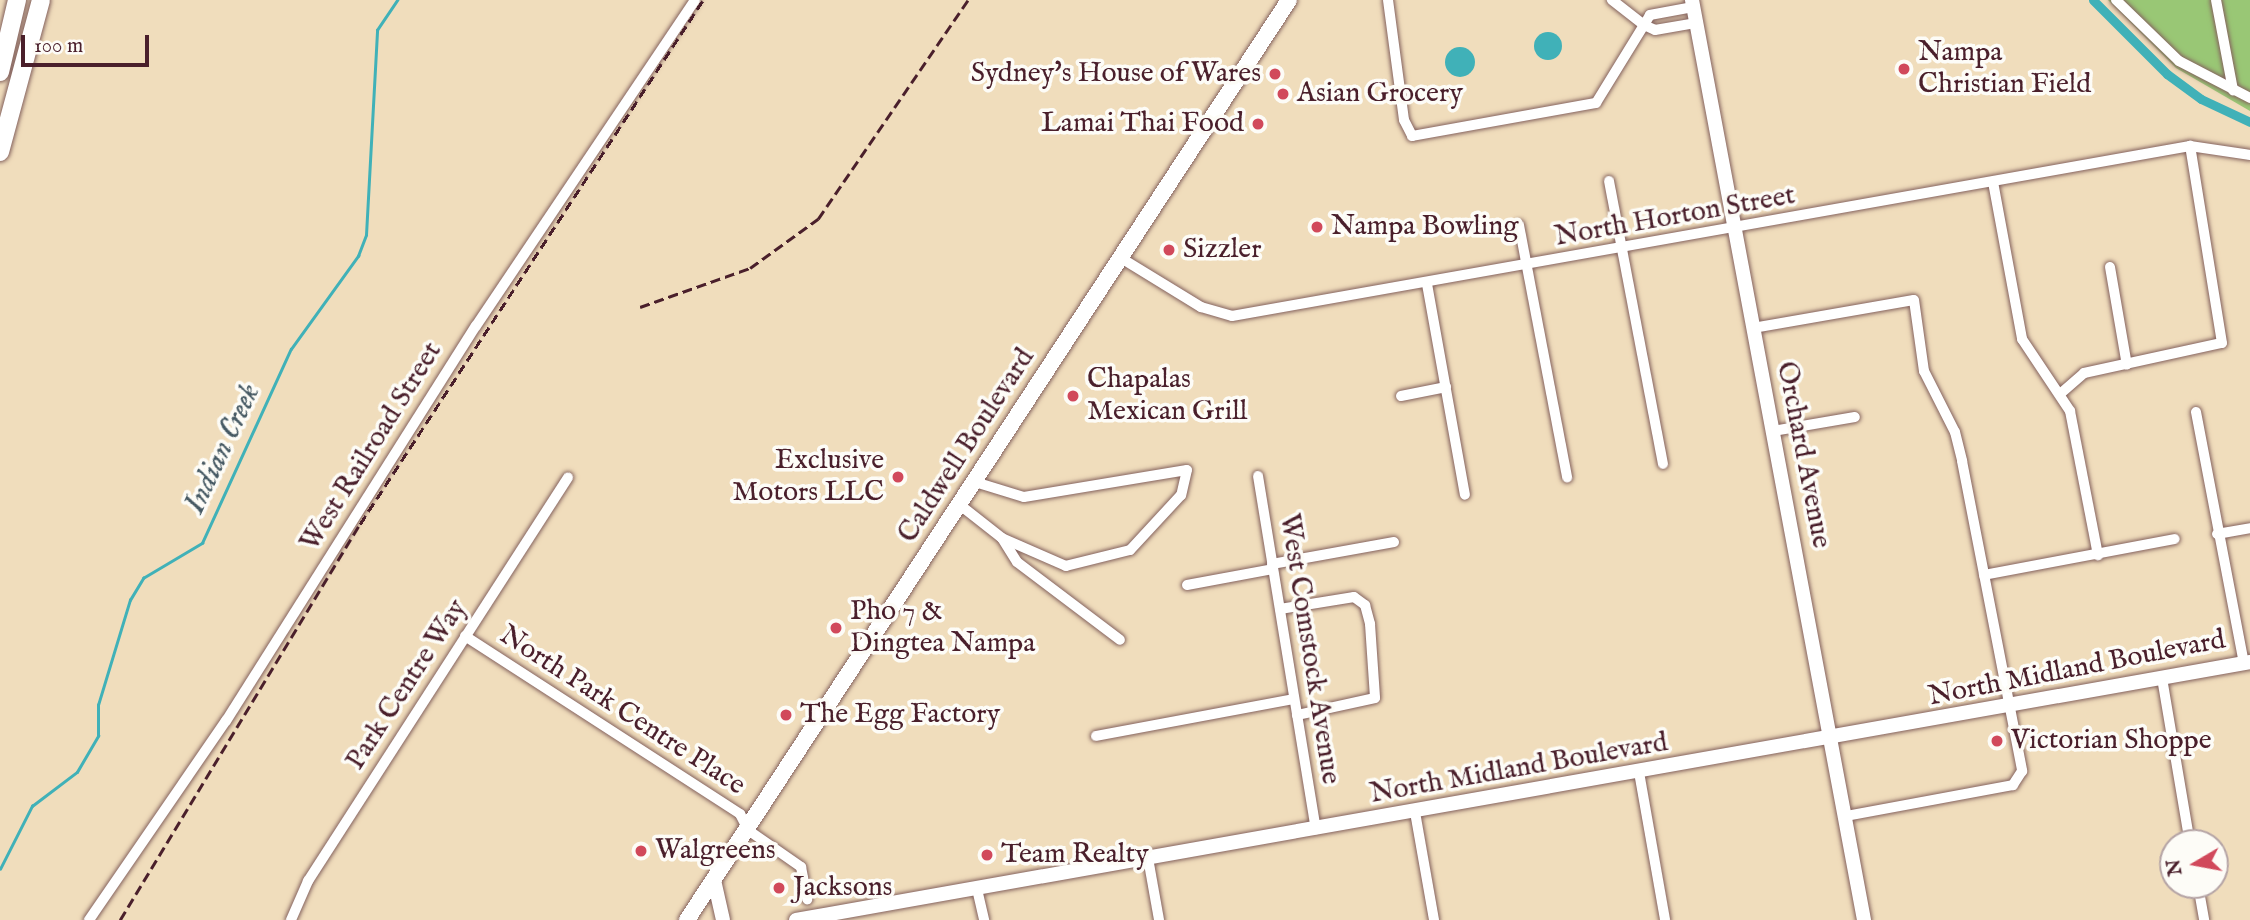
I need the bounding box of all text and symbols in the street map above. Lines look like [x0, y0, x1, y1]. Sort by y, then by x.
scale bar [24, 21, 152, 65]
text: 100 m [34, 33, 83, 60]
place label: Nampa Christian Field [1918, 36, 2091, 102]
place label: Sydney's House of Wares [971, 57, 1261, 91]
marker: Nampa Christian Field [1896, 61, 1912, 77]
marker: Sydney's House of Wares [1267, 66, 1283, 82]
place label: Asian Grocery [1297, 77, 1463, 111]
marker: Asian Grocery [1275, 86, 1291, 102]
place label: Lamai Thai Food [1041, 107, 1244, 141]
marker: Lamai Thai Food [1250, 116, 1266, 132]
street label: North Horton Street [1552, 179, 1798, 255]
place label: Nampa Bowling [1331, 210, 1518, 244]
marker: Nampa Bowling [1309, 219, 1325, 235]
place label: Sizzler [1183, 233, 1261, 267]
marker: Sizzler [1161, 242, 1177, 258]
street label: West Railroad Street [294, 336, 450, 558]
street label: Caldwell Boulevard [892, 343, 1042, 549]
street label: Orchard Avenue [1768, 359, 1838, 551]
place label: Chapalas Mexican Grill [1087, 363, 1247, 429]
water label: Indian Creek [177, 379, 269, 519]
marker: Chapalas Mexican Grill [1065, 388, 1081, 404]
place label: Exclusive Motors LLC [732, 444, 884, 510]
marker: Exclusive Motors LLC [890, 469, 906, 485]
street label: West Comstock Avenue [1271, 511, 1347, 787]
street label: Park Centre Way [339, 593, 475, 777]
place label: Pho 7 & Dingtea Nampa [850, 595, 1035, 661]
street label: North Park Centre Place [493, 619, 751, 803]
marker: Pho 7 & Dingtea Nampa [828, 620, 844, 636]
street label: North Midland Boulevard [1926, 624, 2228, 714]
place label: The Egg Factory [800, 698, 1000, 732]
marker: The Egg Factory [778, 707, 794, 723]
place label: Victorian Shoppe [2011, 724, 2212, 758]
street label: North Midland Boulevard [1367, 726, 1671, 812]
marker: Victorian Shoppe [1989, 733, 2005, 749]
north arrow [2159, 829, 2229, 899]
place label: Walgreens [655, 834, 776, 868]
place label: Team Realty [1001, 838, 1149, 872]
marker: Walgreens [633, 843, 649, 859]
marker: Team Realty [979, 847, 995, 863]
text: N [2162, 857, 2189, 877]
place label: Jacksons [793, 871, 892, 905]
marker: Jacksons [771, 880, 787, 896]

